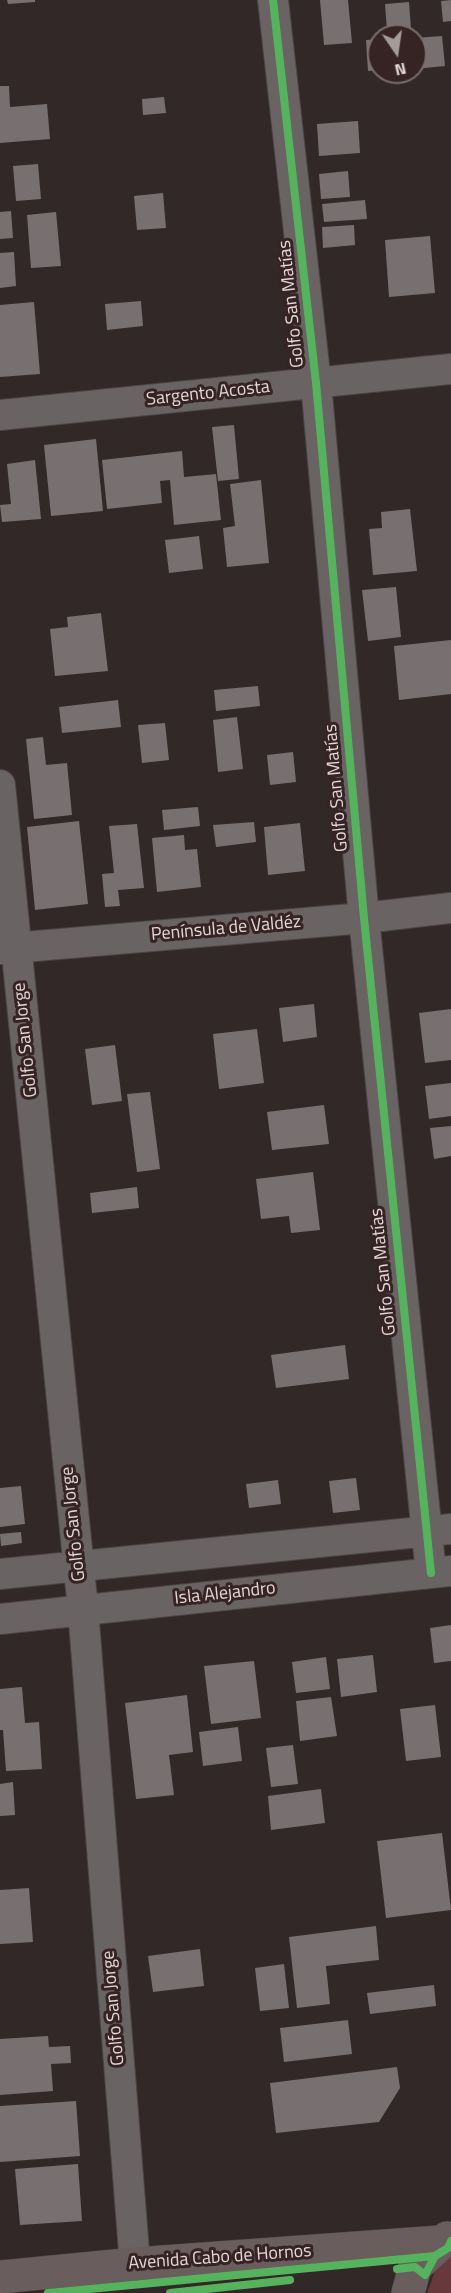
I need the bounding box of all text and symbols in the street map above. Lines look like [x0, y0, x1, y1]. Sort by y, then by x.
north arrow [367, 24, 427, 84]
text: N [392, 57, 409, 83]
street label: Golfo San Matías [275, 239, 309, 369]
street label: Sargento Acosta [145, 377, 271, 411]
street label: Golfo San Matías [321, 723, 353, 853]
street label: Península de Valdéz [150, 912, 302, 946]
street label: Golfo San Jorge [9, 981, 43, 1099]
street label: Golfo San Matías [367, 1207, 401, 1337]
street label: Golfo San Jorge [57, 1465, 91, 1583]
street label: Isla Alejandro [173, 1578, 277, 1610]
street label: Golfo San Jorge [98, 1950, 130, 2066]
street label: Avenida Cabo de Hornos [128, 2241, 312, 2275]

